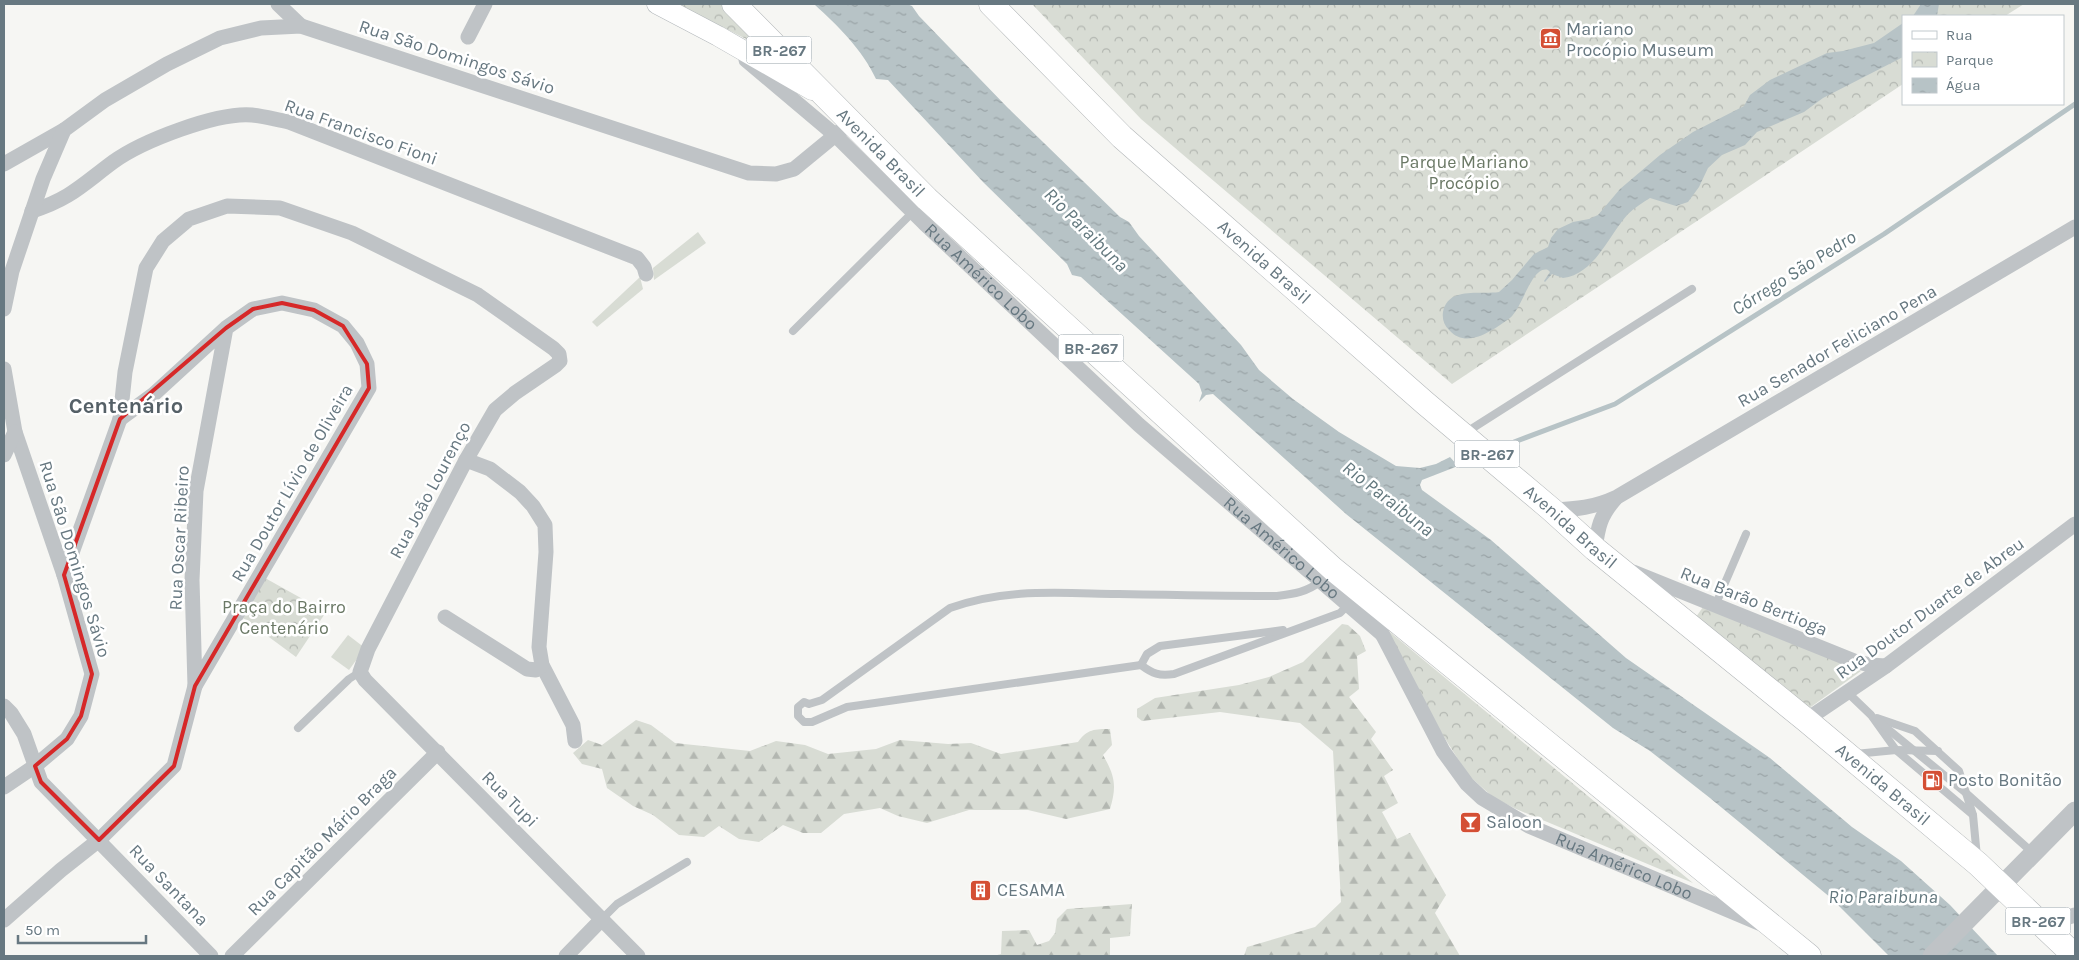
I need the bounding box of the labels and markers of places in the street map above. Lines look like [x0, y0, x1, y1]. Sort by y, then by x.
place label: Mariano Procópio Museum [1566, 18, 1714, 61]
museum icon: Mariano Procópio Museum [1538, 27, 1562, 51]
fuel station icon: Posto Bonitão [1920, 768, 1944, 792]
place label: Posto Bonitão [1948, 769, 2062, 791]
bar icon: Saloon [1458, 810, 1482, 834]
place label: Saloon [1486, 811, 1542, 833]
building icon: CESAMA [969, 878, 993, 902]
place label: CESAMA [997, 879, 1065, 901]

